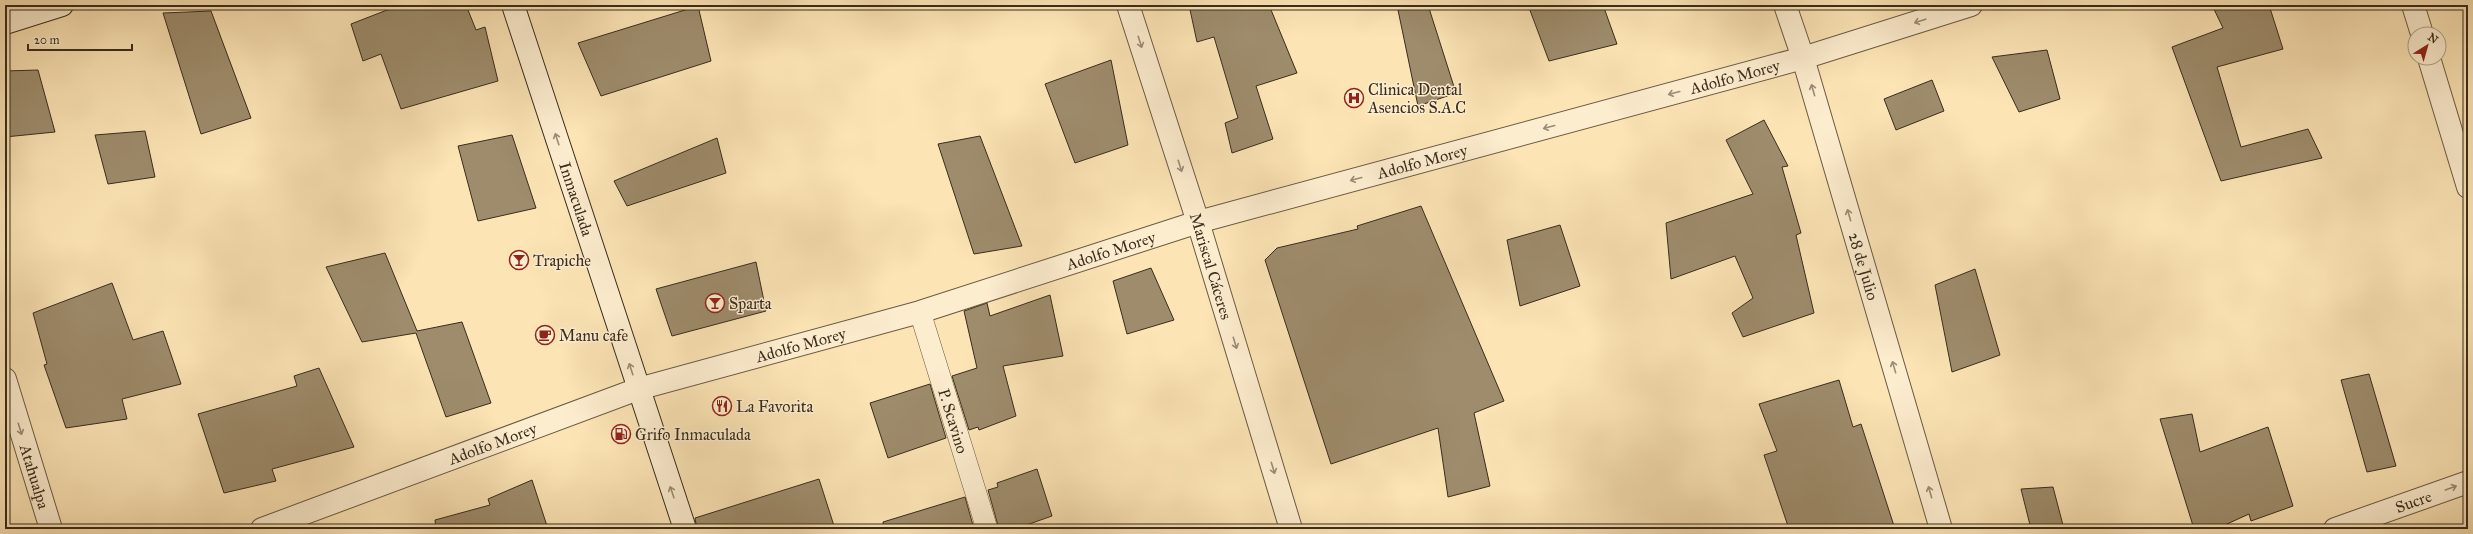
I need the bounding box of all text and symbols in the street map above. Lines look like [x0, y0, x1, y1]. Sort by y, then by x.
one-way arrow [1914, 18, 1927, 25]
scale bar [28, 26, 132, 52]
north arrow [2407, 26, 2447, 66]
text: N [2425, 30, 2441, 47]
text: 20 m [34, 33, 60, 47]
one-way arrow [1136, 36, 1144, 48]
street label: Adolfo Morey [1687, 55, 1782, 98]
place label: Clinica Dental Asencios S.A.C [1367, 80, 1466, 117]
one-way arrow [1809, 84, 1816, 97]
hospital icon: Clinica Dental Asencios S.A.C [1343, 87, 1365, 109]
one-way arrow [1668, 90, 1681, 97]
one-way arrow [1543, 124, 1556, 131]
one-way arrow [552, 133, 560, 145]
street label: Adolfo Morey [1374, 140, 1470, 183]
street label: Inmaculada [556, 159, 598, 239]
one-way arrow [1176, 159, 1184, 171]
one-way arrow [1350, 176, 1363, 184]
one-way arrow [1845, 209, 1852, 222]
street label: Mariscal Cáceres [1186, 210, 1236, 322]
street label: Adolfo Morey [1063, 227, 1158, 274]
street label: 28 de Julio [1845, 230, 1883, 302]
bar icon: Trapiche [508, 249, 530, 271]
place label: Trapiche [533, 251, 591, 270]
bar icon: Sparta [704, 292, 726, 314]
place label: Sparta [729, 294, 772, 313]
street label: Adolfo Morey [753, 323, 848, 366]
cafe icon: Manu cafe [534, 324, 556, 346]
place label: Manu cafe [559, 326, 629, 345]
one-way arrow [1232, 337, 1239, 350]
one-way arrow [1890, 361, 1897, 374]
one-way arrow [627, 362, 634, 375]
street label: P. Scavino [935, 386, 973, 456]
restaurant icon: La Favorita [711, 395, 733, 417]
place label: La Favorita [736, 397, 813, 416]
street label: Adolfo Morey [445, 418, 540, 469]
one-way arrow [17, 423, 24, 436]
fuel station icon: Grifo Inmaculada [610, 423, 632, 445]
place label: Grifo Inmaculada [635, 425, 751, 444]
street label: Atahualpa [16, 441, 54, 511]
one-way arrow [1270, 461, 1277, 474]
one-way arrow [2445, 483, 2457, 491]
one-way arrow [1926, 485, 1933, 498]
one-way arrow [668, 486, 676, 498]
street label: Sucre [2393, 486, 2434, 516]

